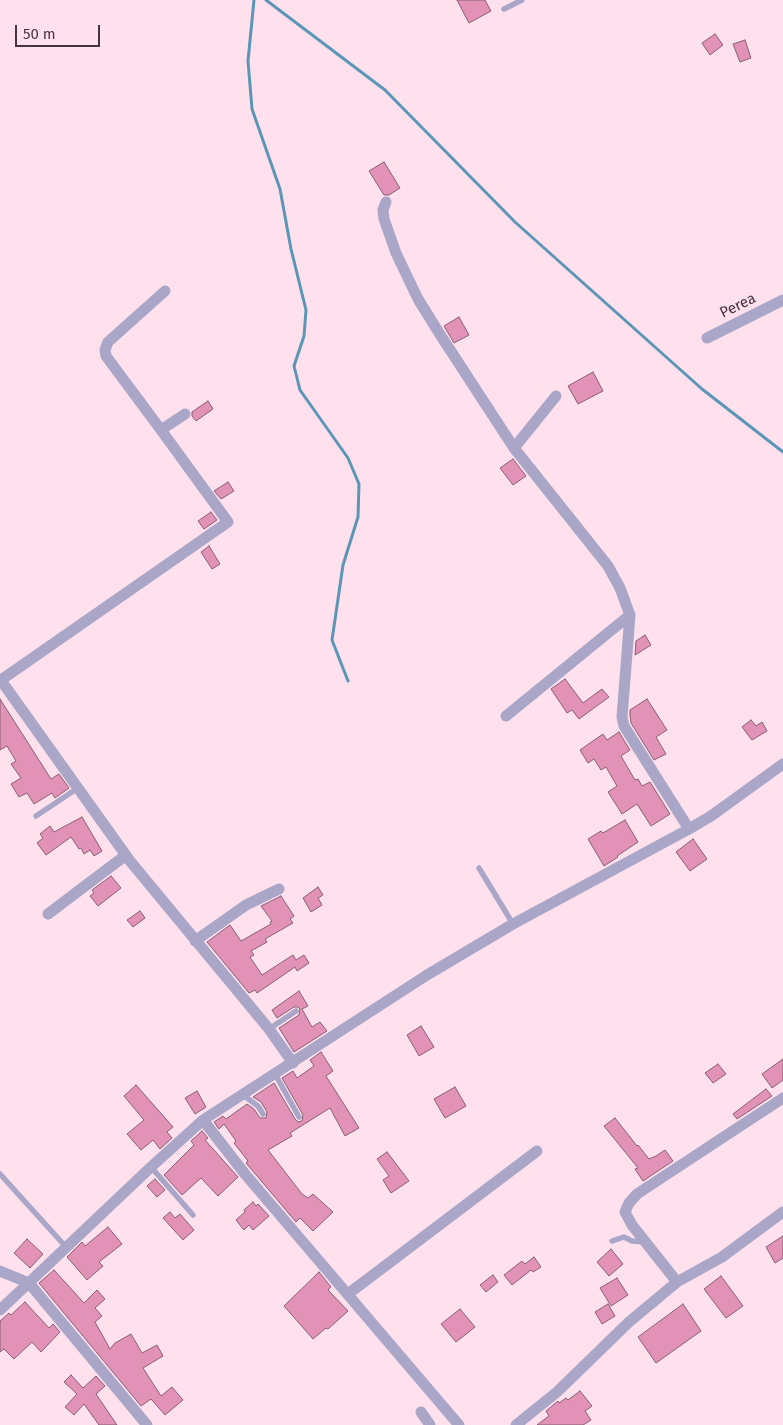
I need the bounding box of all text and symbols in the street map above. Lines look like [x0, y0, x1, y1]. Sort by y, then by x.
scale bar [18, 15, 102, 47]
text: 50 m [23, 25, 56, 43]
street label: Perea [717, 290, 759, 322]

